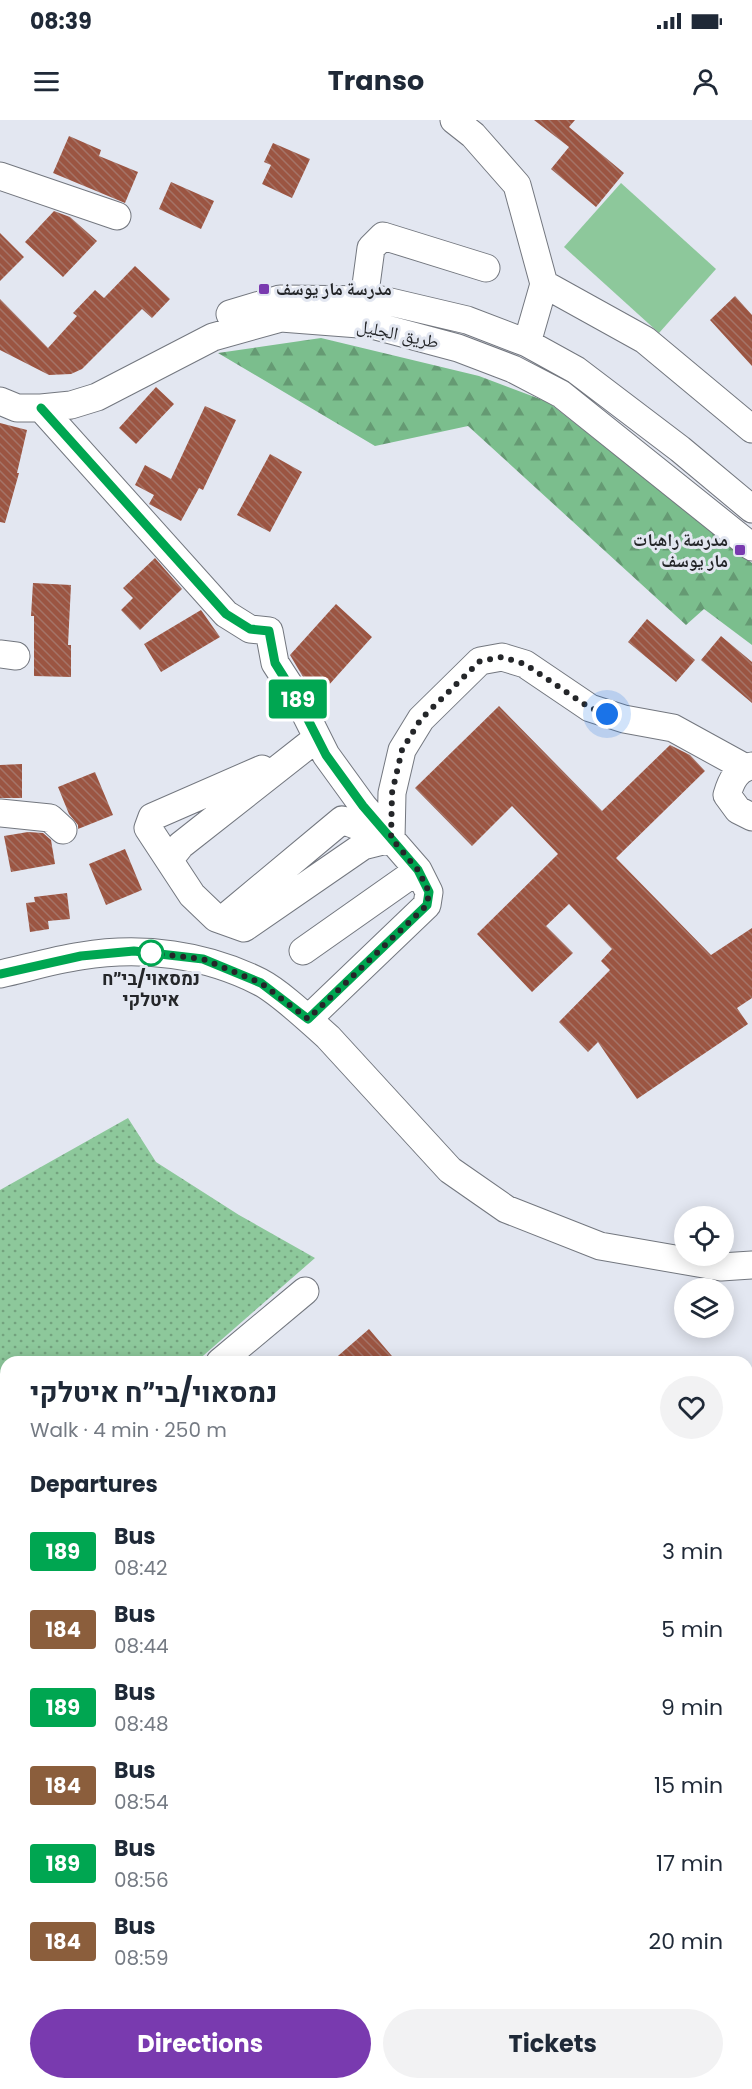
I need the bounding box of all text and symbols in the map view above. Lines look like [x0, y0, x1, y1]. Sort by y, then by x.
text: 08:39 [30, 6, 92, 37]
text: Transo [328, 62, 424, 99]
icon: menu [30, 65, 63, 98]
icon: person [689, 65, 722, 98]
place label: مدرسة مار يوسف [276, 276, 392, 301]
marker: مدرسة مار يوسف [257, 282, 271, 296]
street label: طريق الجليل [355, 313, 441, 354]
place label: مدرسة راهبات مار يوسف [633, 527, 728, 573]
marker: مدرسة راهبات مار يوسف [733, 543, 747, 557]
line badge: 189 [264, 680, 332, 718]
text: 189 [281, 685, 315, 714]
your location [592, 699, 622, 729]
marker: נמסאוי/בי״ח איטלקי [138, 940, 164, 966]
place label: נמסאוי/בי״ח איטלקי [102, 966, 200, 1012]
map controls [674, 1206, 734, 1338]
button: locate [674, 1206, 734, 1266]
button: layers [674, 1278, 734, 1338]
text: נמסאוי/בי״ח איטלקי [30, 1373, 277, 1412]
button: heart [660, 1376, 723, 1439]
text: Walk · 4 min · 250 m [30, 1416, 227, 1444]
text: Departures [30, 1469, 158, 1500]
text: Bus [114, 1521, 156, 1552]
text: 3 min [662, 1536, 723, 1567]
text: 189 [46, 1537, 80, 1566]
text: 08:42 [114, 1554, 168, 1582]
text: Bus [114, 1599, 156, 1630]
text: 5 min [661, 1614, 723, 1645]
text: 184 [45, 1615, 81, 1644]
text: 08:44 [114, 1632, 169, 1660]
text: Bus [114, 1677, 156, 1708]
text: 9 min [661, 1692, 723, 1723]
text: 189 [46, 1693, 80, 1722]
text: 08:48 [114, 1710, 169, 1738]
text: Bus [114, 1755, 156, 1786]
text: 15 min [654, 1770, 723, 1801]
text: 184 [45, 1771, 81, 1800]
text: 08:54 [114, 1788, 169, 1816]
text: Bus [114, 1833, 156, 1864]
text: 17 min [656, 1848, 723, 1879]
text: 189 [46, 1849, 80, 1878]
text: 08:56 [114, 1866, 169, 1894]
text: Bus [114, 1911, 156, 1942]
text: 20 min [649, 1926, 723, 1957]
text: 184 [45, 1927, 81, 1956]
text: 08:59 [114, 1944, 169, 1972]
button: Directions [30, 2009, 371, 2078]
button: Tickets [383, 2009, 723, 2078]

